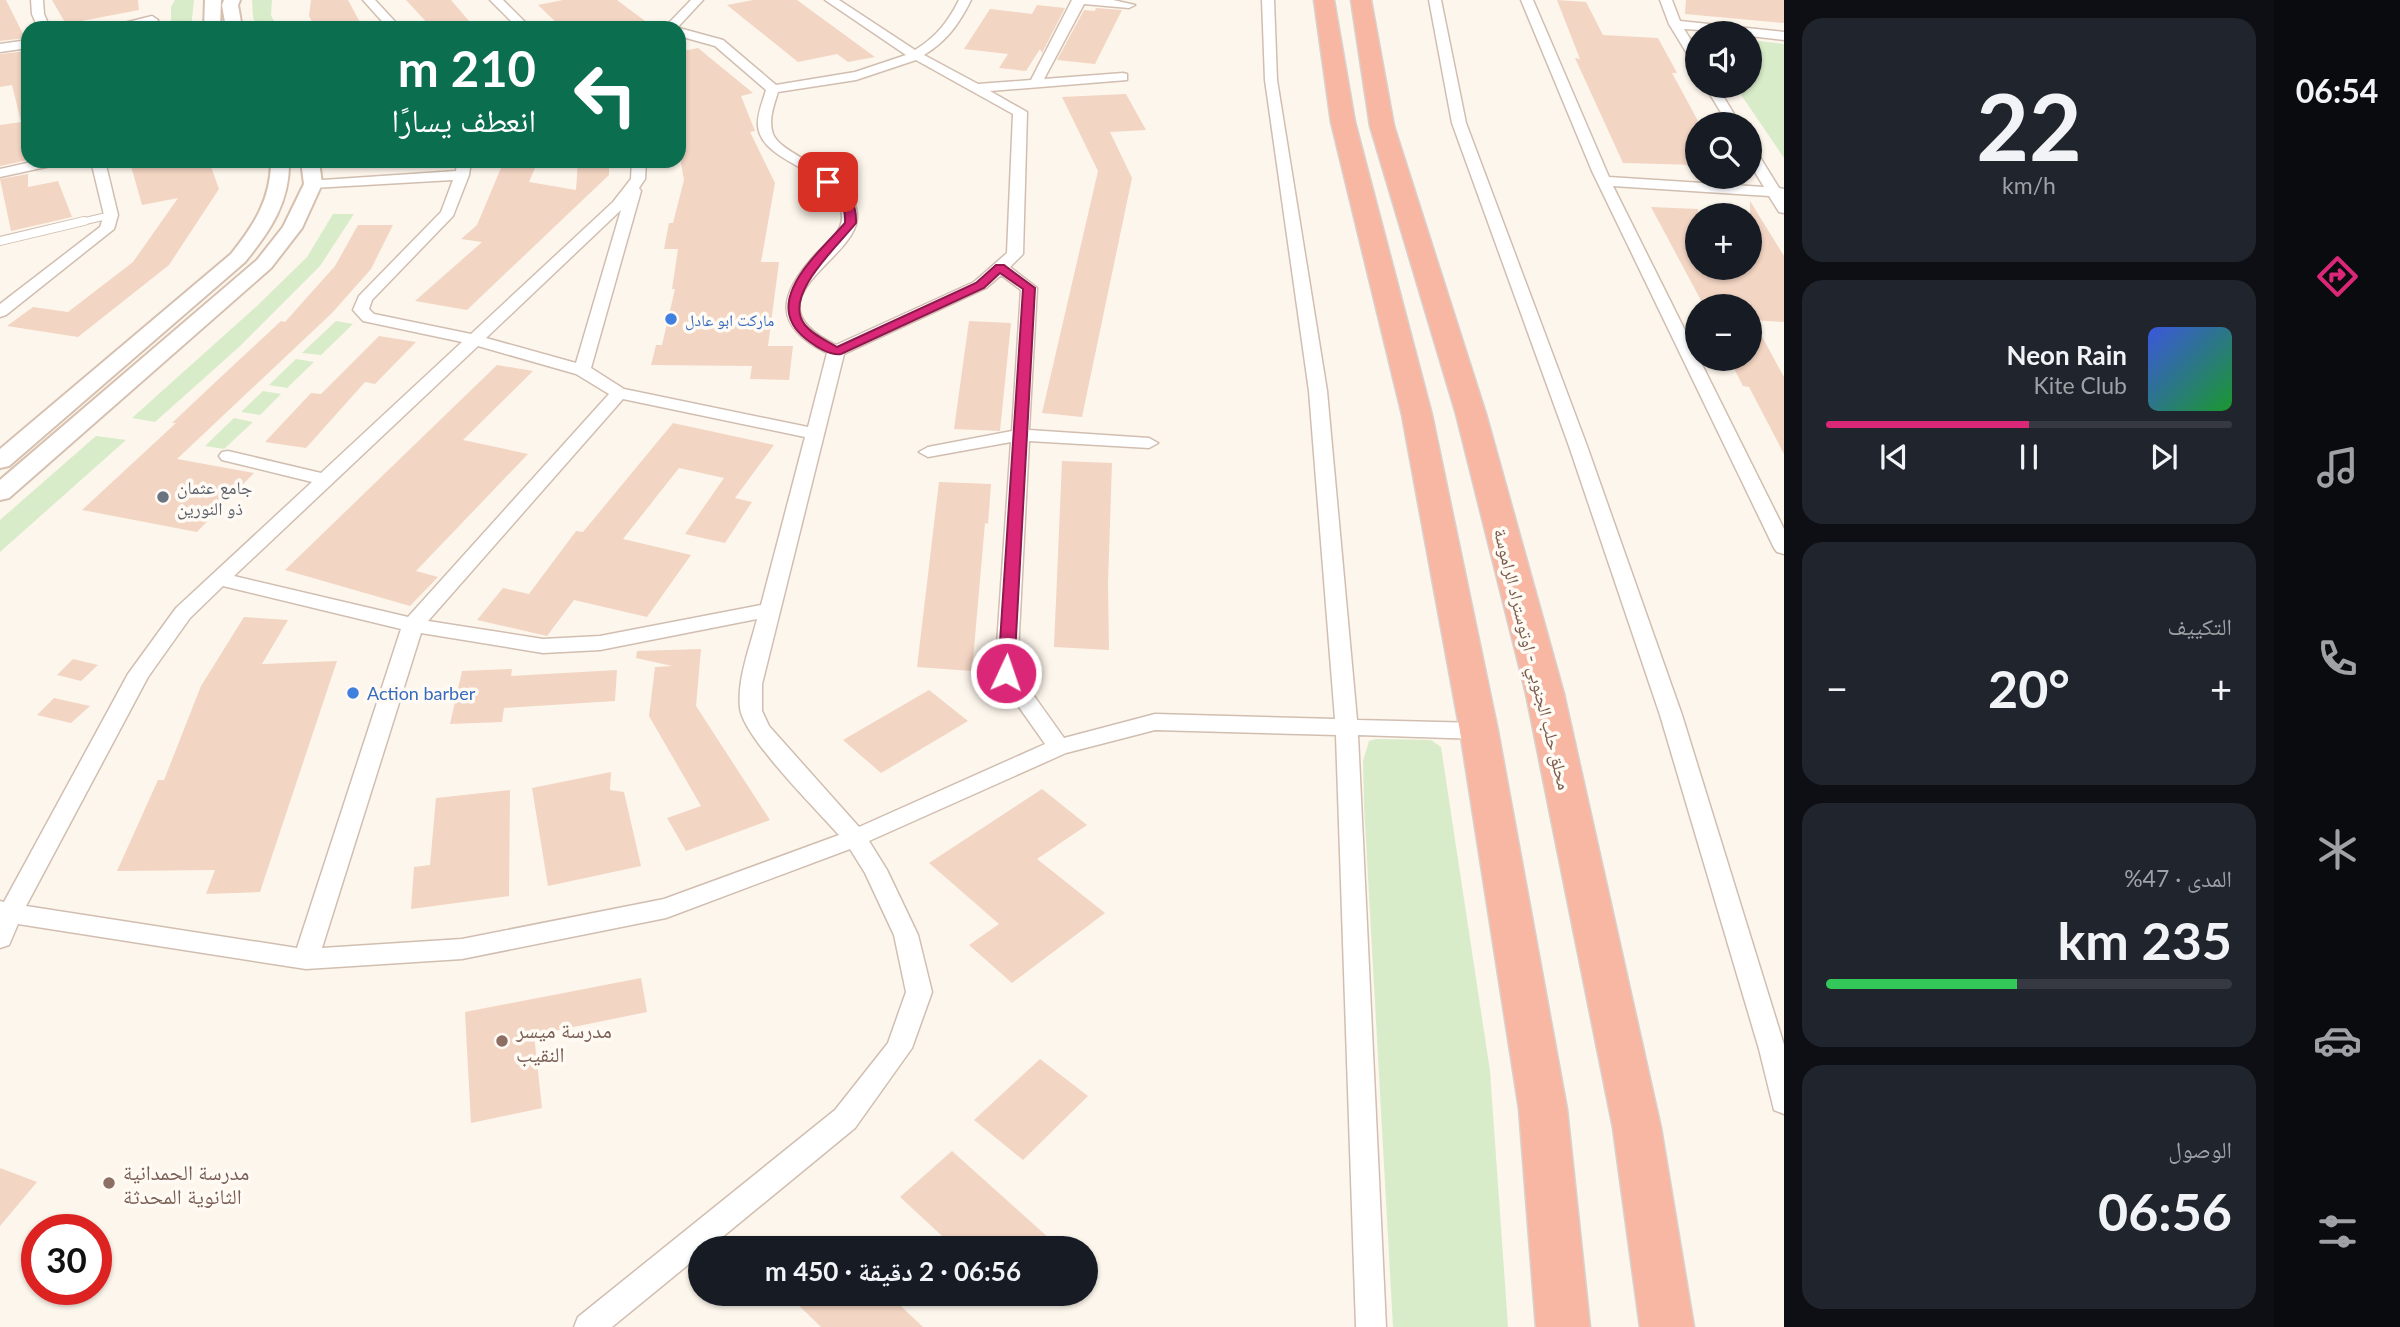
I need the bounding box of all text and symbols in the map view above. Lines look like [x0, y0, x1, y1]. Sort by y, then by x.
map controls [1685, 21, 1762, 371]
button: sound [1685, 21, 1762, 98]
text: 210 m [398, 39, 536, 97]
icon: left [560, 49, 651, 140]
text: 22 [1976, 71, 2082, 180]
text: 06:54 [2296, 71, 2378, 110]
text: انعطف يسارًا [392, 100, 536, 139]
button: search [1685, 112, 1762, 189]
pin [798, 152, 858, 212]
icon: arrive [809, 163, 847, 201]
text: km/h [2002, 171, 2056, 199]
button: + [1685, 203, 1762, 280]
icon: directions [2313, 252, 2362, 301]
button: − [1685, 294, 1762, 371]
place label: ماركت ابو عادل [685, 310, 774, 331]
marker: ماركت ابو عادل [663, 311, 679, 327]
text: Neon Rain [2007, 339, 2127, 371]
text: Kite Club [2034, 371, 2127, 399]
icon: previous [1875, 438, 1913, 476]
icon: pause [2010, 438, 2048, 476]
icon: next [2145, 438, 2183, 476]
icon: music [2313, 443, 2362, 492]
place label: جامع عثمان ذو النورين [177, 476, 253, 520]
marker: جامع عثمان ذو النورين [155, 489, 171, 505]
street label: محلق حلب الجنوبي - اوتوستراد الراموسة [1485, 526, 1576, 793]
text: التكييف [2167, 612, 2232, 640]
icon: phone [2313, 634, 2362, 683]
position arrow [969, 636, 1043, 710]
text: 20° [1988, 657, 2070, 719]
text: − [1826, 665, 1848, 711]
text: + [2210, 665, 2232, 711]
place label: Action barber [367, 682, 476, 704]
marker: Action barber [345, 685, 361, 701]
icon: climate [2313, 825, 2362, 874]
text: المدى · 47% [2124, 864, 2232, 892]
text: 235 km [2058, 909, 2232, 971]
icon: car [2313, 1016, 2362, 1065]
place label: مدرسة ميسر النقيب [515, 1017, 612, 1066]
marker: مدرسة ميسر النقيب [494, 1033, 510, 1049]
text: الوصول [2168, 1135, 2232, 1163]
place label: مدرسة الحمدانية الثانوية المحدثة [123, 1159, 249, 1208]
marker: مدرسة الحمدانية الثانوية المحدثة [101, 1175, 117, 1191]
text: 06:56 [2098, 1180, 2232, 1242]
icon: filters [2313, 1207, 2362, 1256]
speed limit sign: 30 [21, 1214, 112, 1305]
text: 06:56 · 2 دقيقة · 450 m [765, 1255, 1021, 1287]

